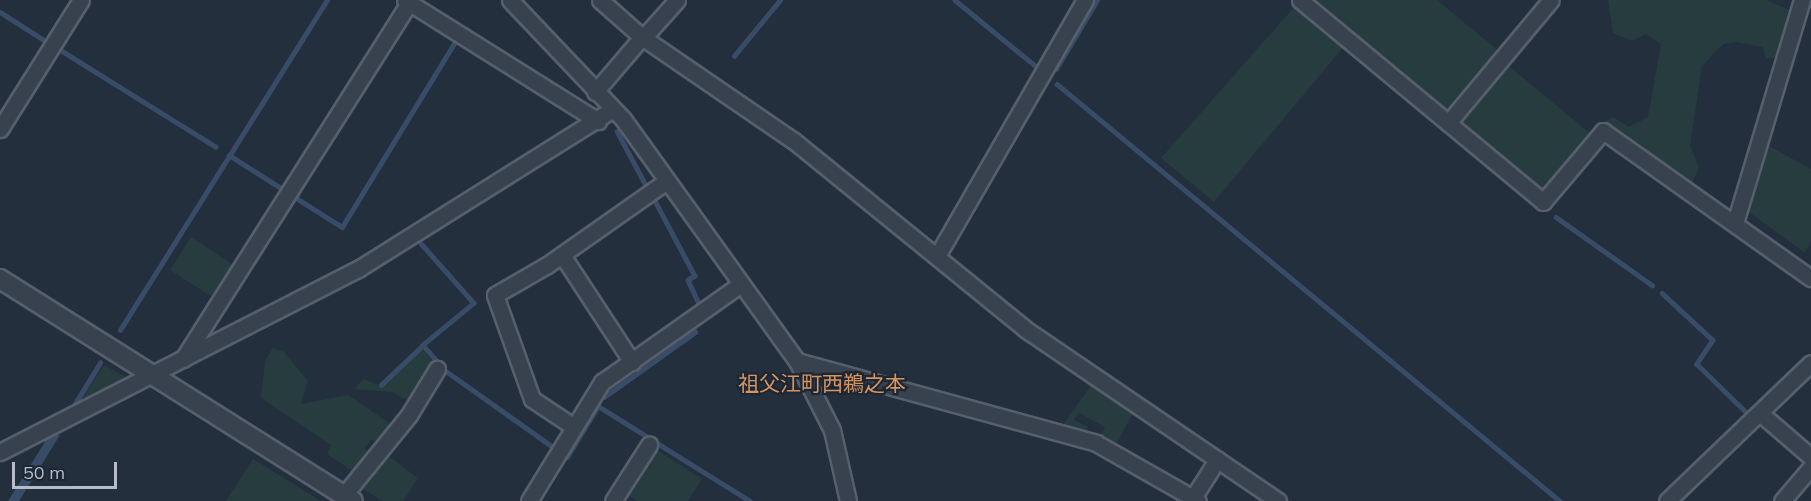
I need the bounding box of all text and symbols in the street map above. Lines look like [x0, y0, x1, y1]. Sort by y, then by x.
district label: 祖父江町西鵜之本 [738, 370, 906, 396]
scale bar [15, 450, 120, 488]
text: 50 m [23, 461, 65, 484]

